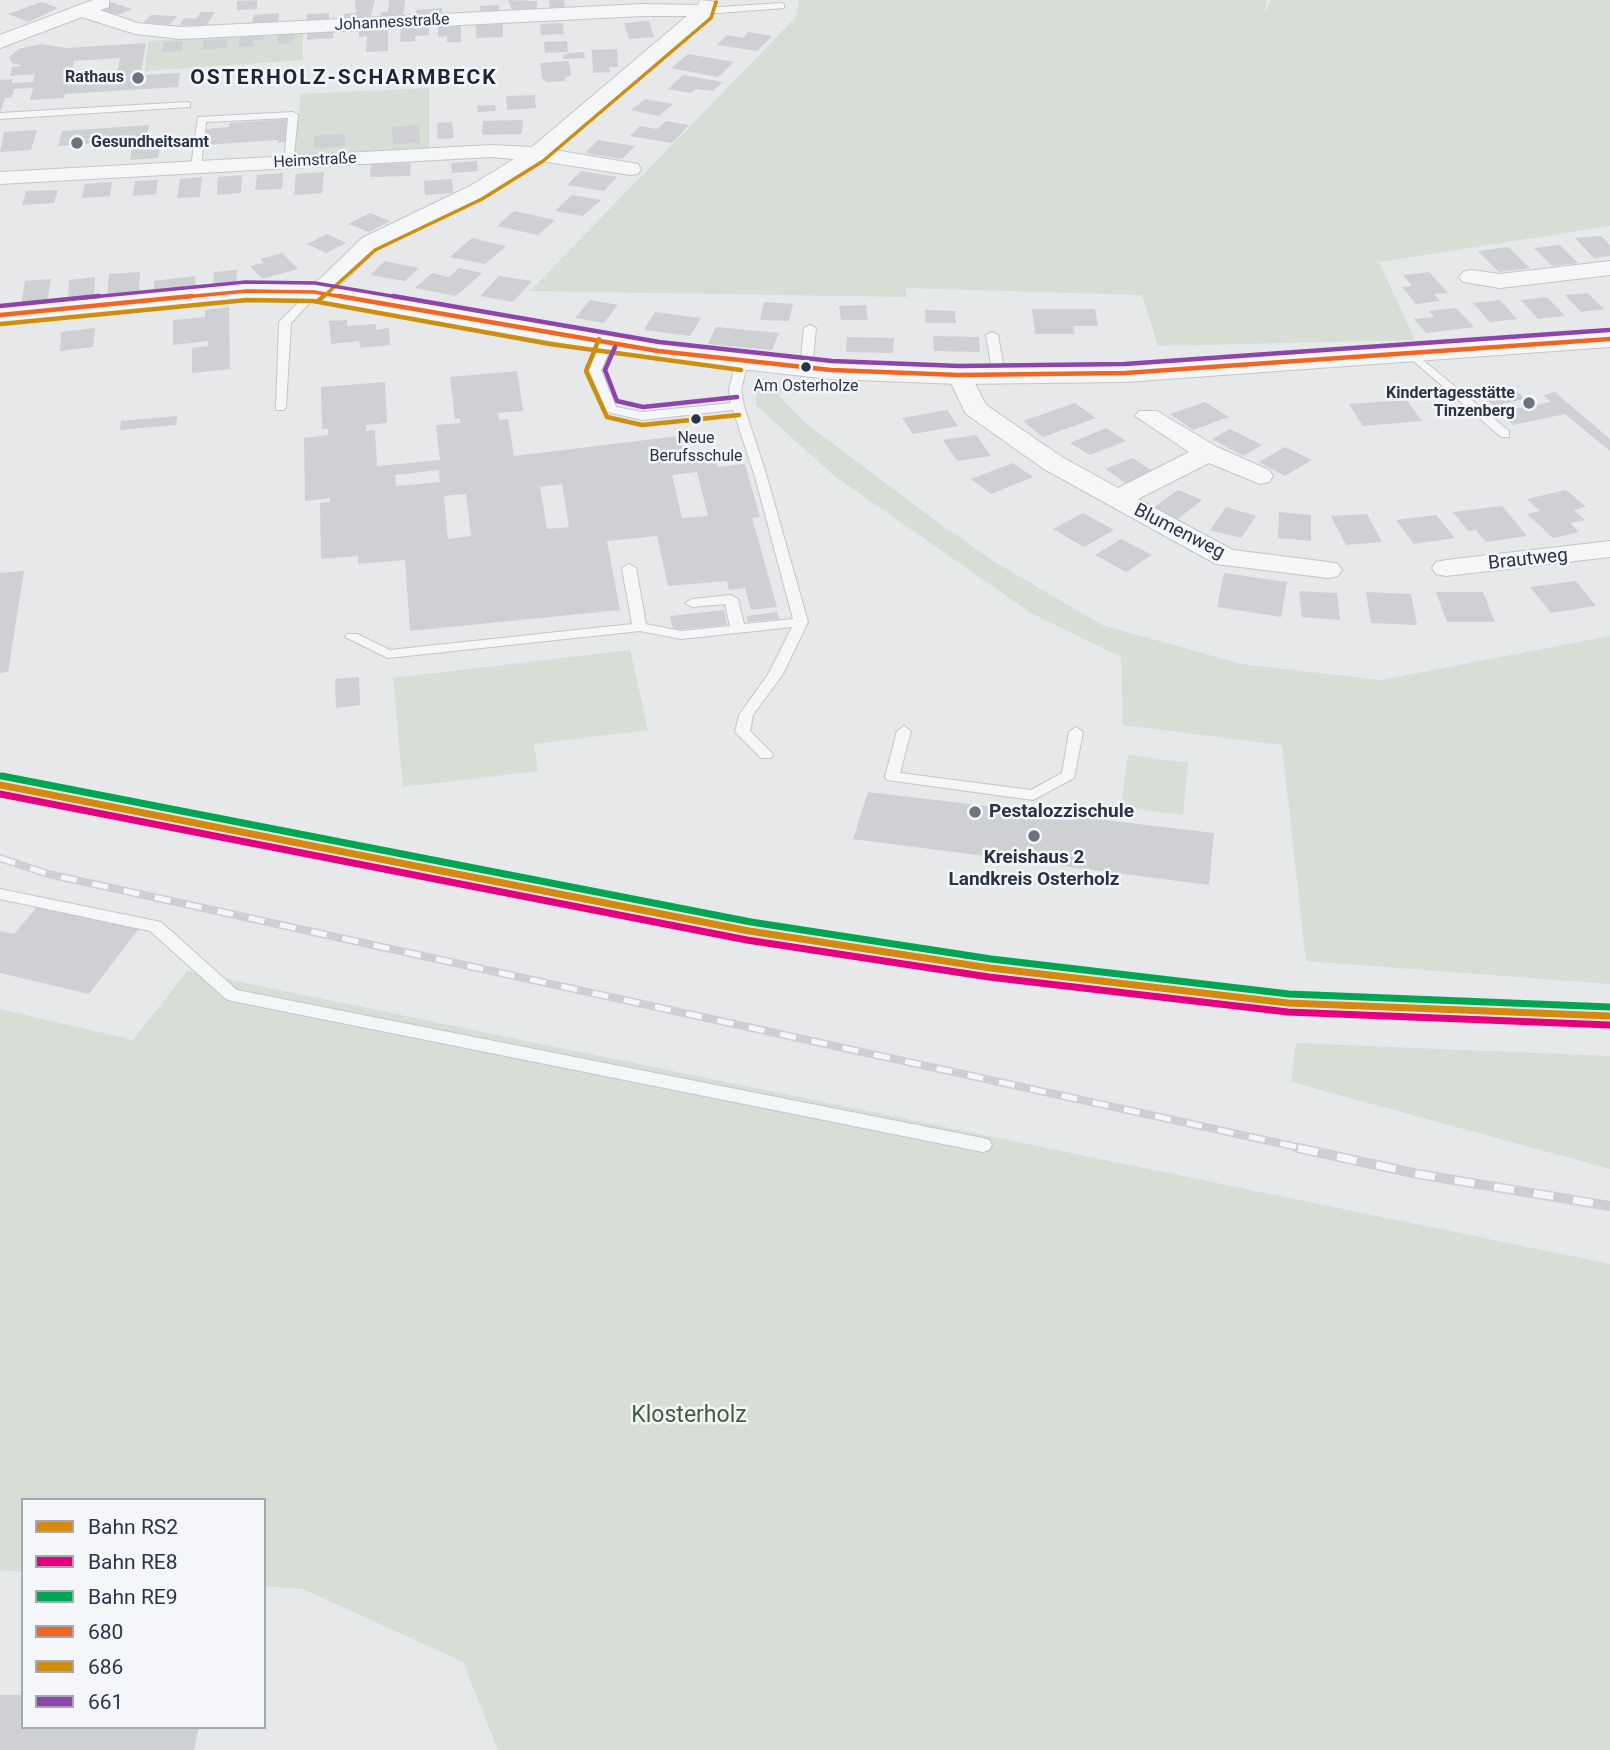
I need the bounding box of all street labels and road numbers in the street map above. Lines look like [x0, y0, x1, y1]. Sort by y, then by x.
street label: Johannesstraße [334, 10, 450, 36]
street label: Heimstraße [273, 149, 357, 173]
street label: Blumenweg [1130, 499, 1228, 565]
street label: Brautweg [1487, 544, 1569, 576]

